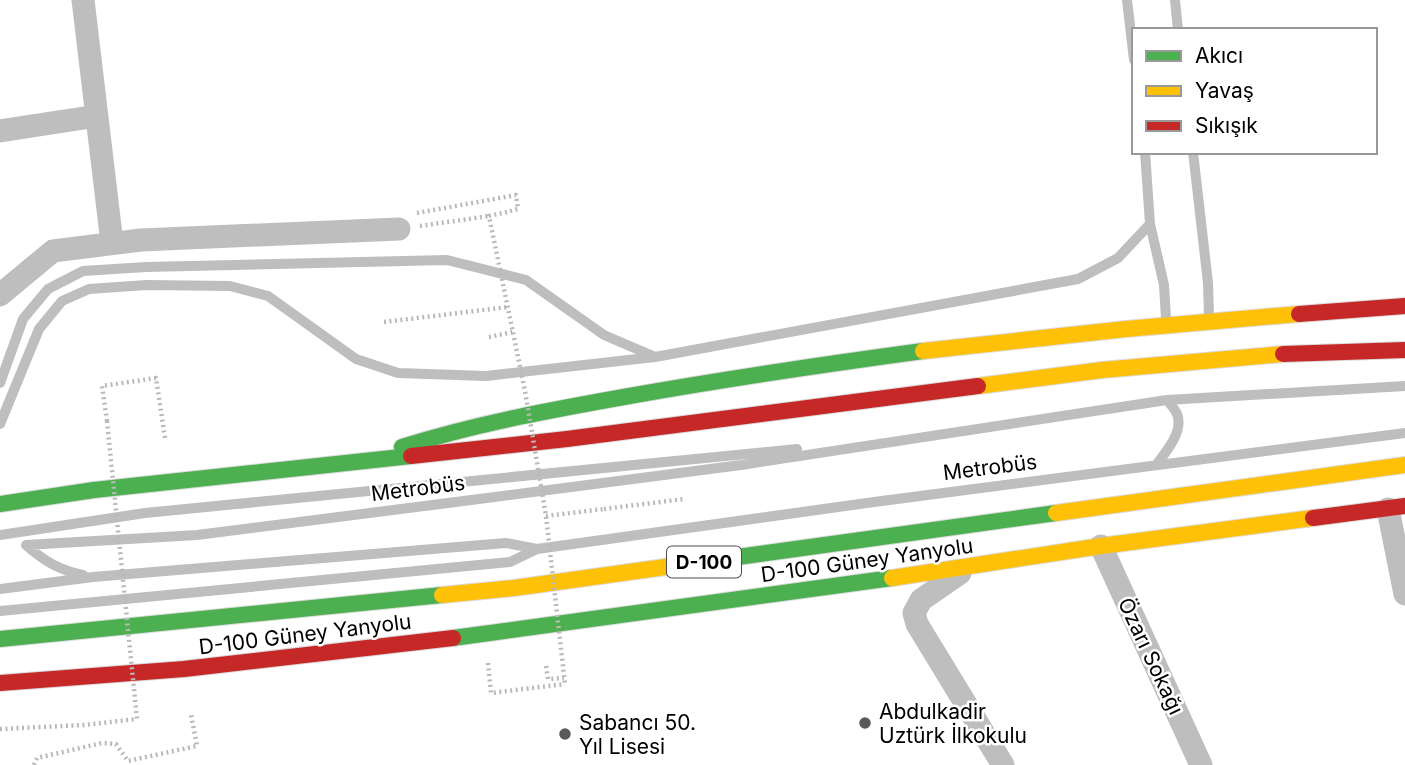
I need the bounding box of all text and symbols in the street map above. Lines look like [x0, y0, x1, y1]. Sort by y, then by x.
legend [1132, 28, 1377, 154]
text: Akıcı [1195, 43, 1243, 68]
text: Yavaş [1195, 78, 1254, 103]
text: Sıkışık [1195, 113, 1258, 138]
street label: Metrobüs [942, 449, 1038, 485]
street label: Metrobüs [370, 470, 466, 506]
street label: D-100 Güney Yanyolu [759, 533, 975, 587]
road number: D-100 [667, 547, 741, 578]
street label: Özarı Sokağı [1113, 594, 1189, 718]
street label: D-100 Güney Yanyolu [197, 609, 413, 659]
place label: Abdulkadir Uztürk İlkokulu [879, 699, 1027, 748]
place label: Sabancı 50. Yıl Lisesi [579, 710, 696, 759]
marker: Abdulkadir Uztürk İlkokulu [857, 715, 873, 731]
marker: Sabancı 50. Yıl Lisesi [557, 726, 573, 742]

